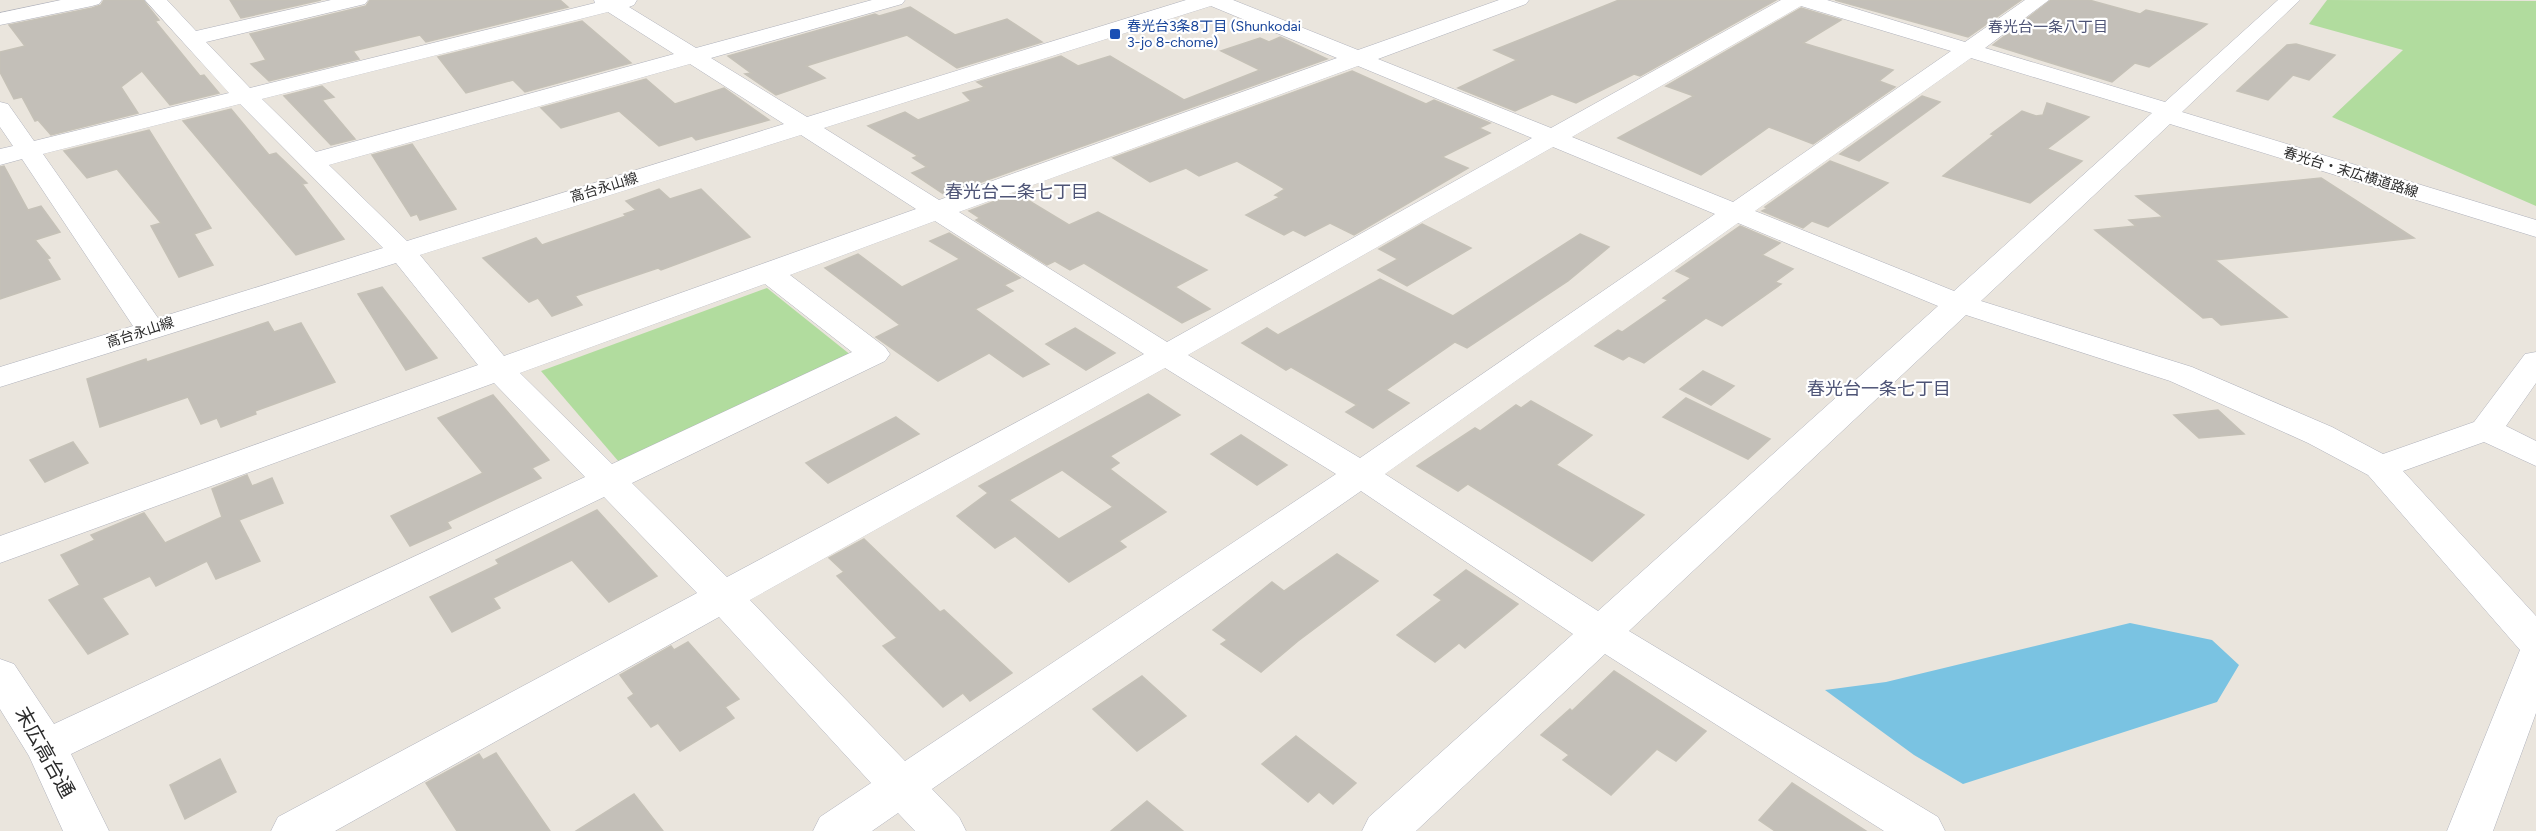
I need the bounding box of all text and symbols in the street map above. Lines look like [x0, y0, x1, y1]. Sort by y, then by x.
place label: 春光台3条8丁目 (Shunkodai 3-jo 8-chome) [1127, 18, 1301, 51]
district label: 春光台一条八丁目 [1988, 18, 2108, 36]
marker: 春光台3条8丁目 (Shunkodai 3-jo 8-chome) [1108, 27, 1122, 41]
street label: 春光台・末広横道路線 [2281, 144, 2420, 201]
street label: 高台永山線 [568, 169, 640, 206]
district label: 春光台二条七丁目 [945, 181, 1089, 203]
street label: 高台永山線 [104, 314, 176, 351]
district label: 春光台一条七丁目 [1807, 378, 1951, 400]
street label: 末広高台通 [10, 702, 80, 802]

